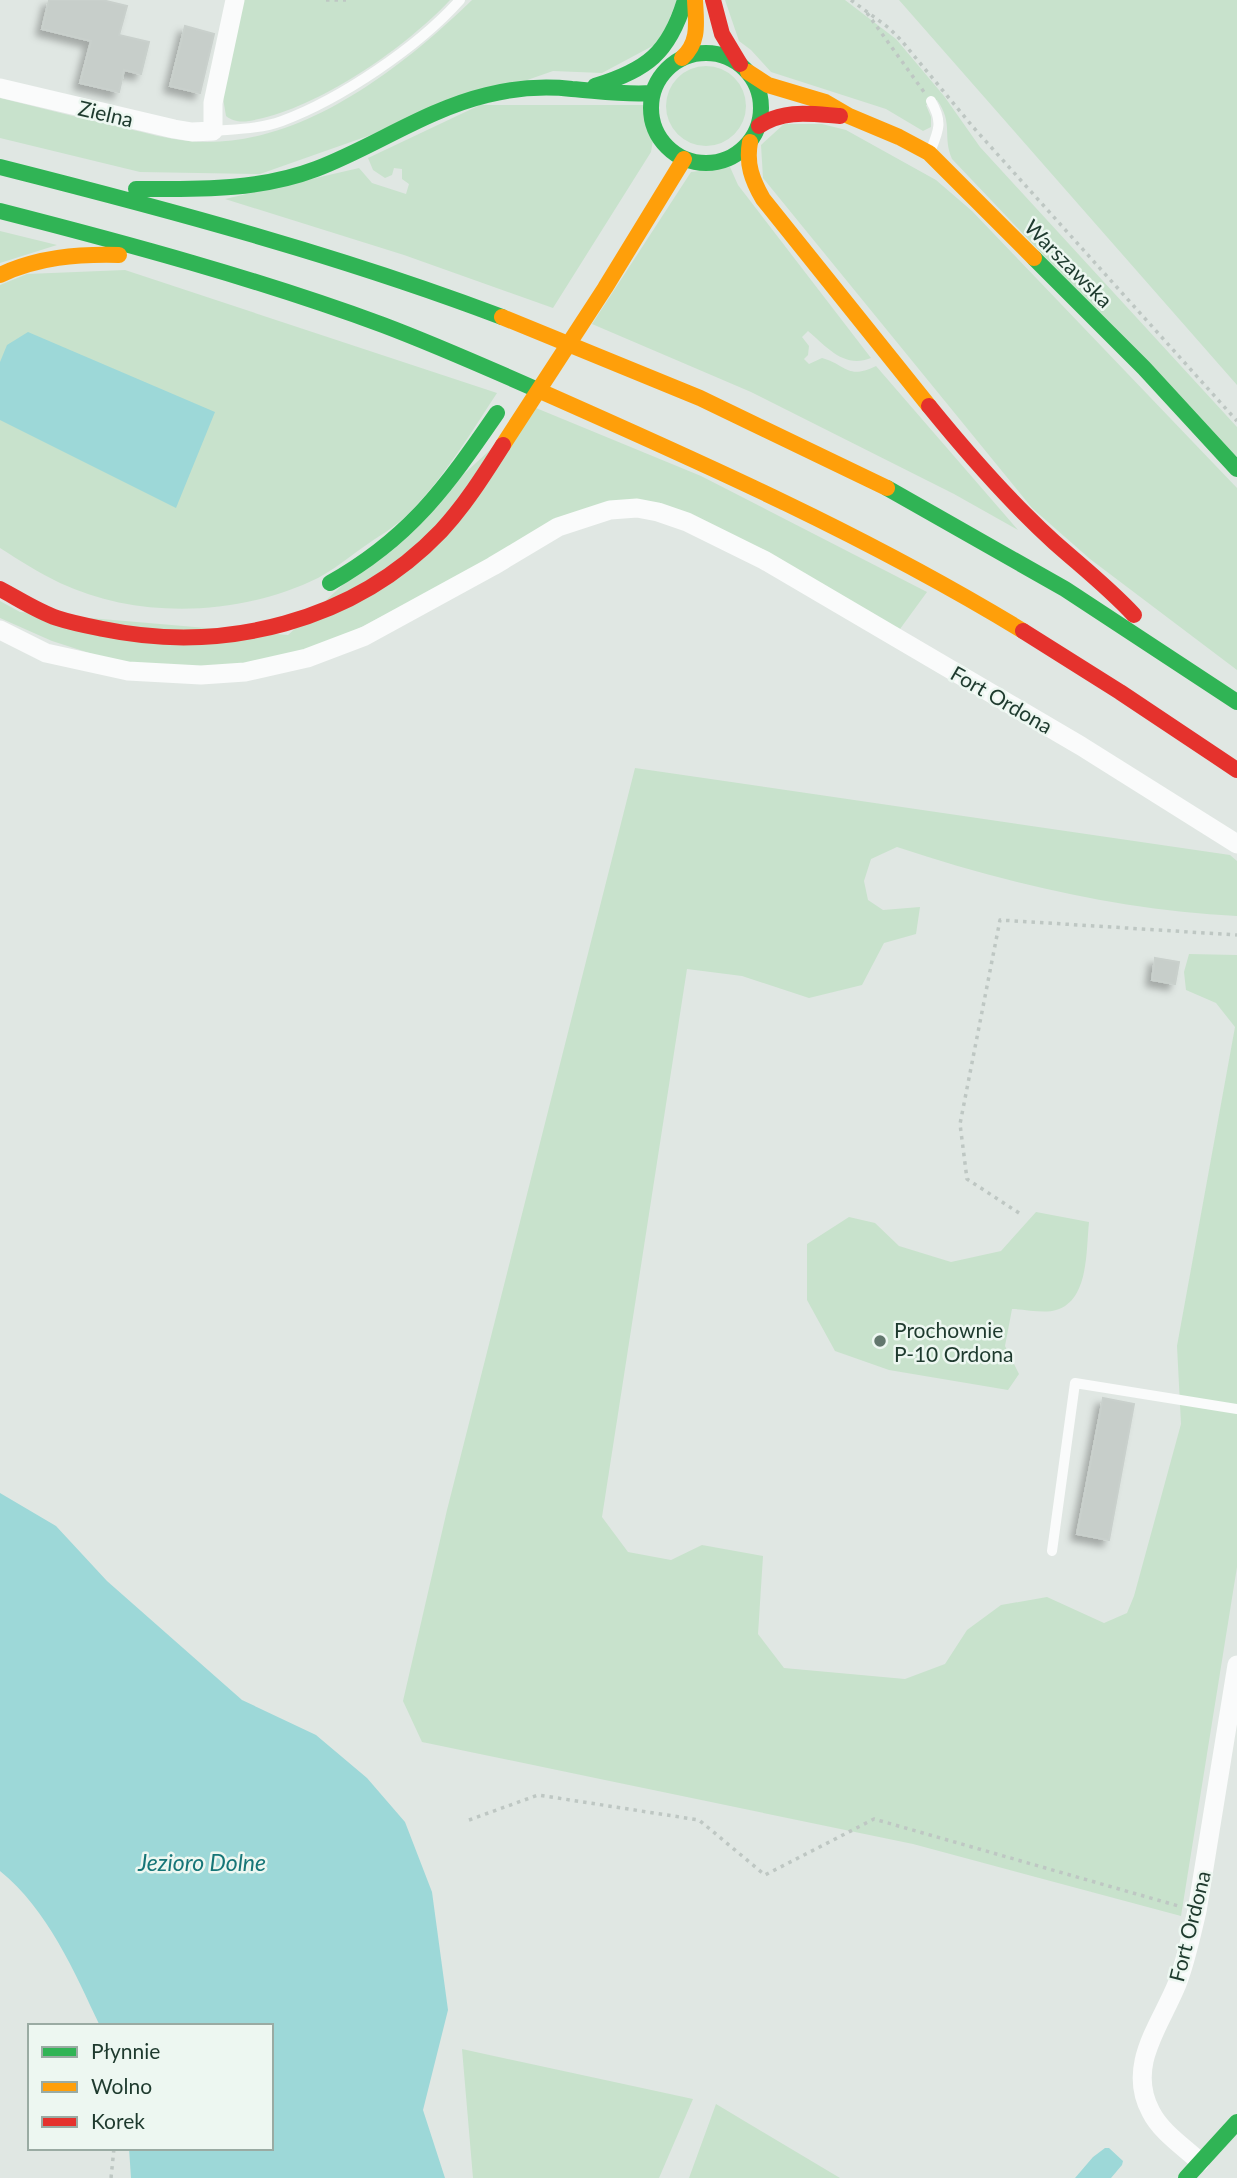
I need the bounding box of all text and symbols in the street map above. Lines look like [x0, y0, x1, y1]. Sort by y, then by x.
street label: Zielna [76, 95, 136, 131]
street label: Warszawska [1020, 214, 1118, 312]
street label: Fort Ordona [947, 660, 1057, 738]
place label: Prochownie P-10 Ordona [894, 1317, 1013, 1366]
marker: Prochownie P-10 Ordona [872, 1333, 888, 1349]
water label: Jezioro Dolne [137, 1848, 266, 1876]
street label: Fort Ordona [1163, 1868, 1215, 1984]
legend [28, 2024, 273, 2150]
text: Płynnie [91, 2038, 160, 2063]
text: Wolno [91, 2073, 152, 2098]
text: Korek [91, 2108, 145, 2133]

